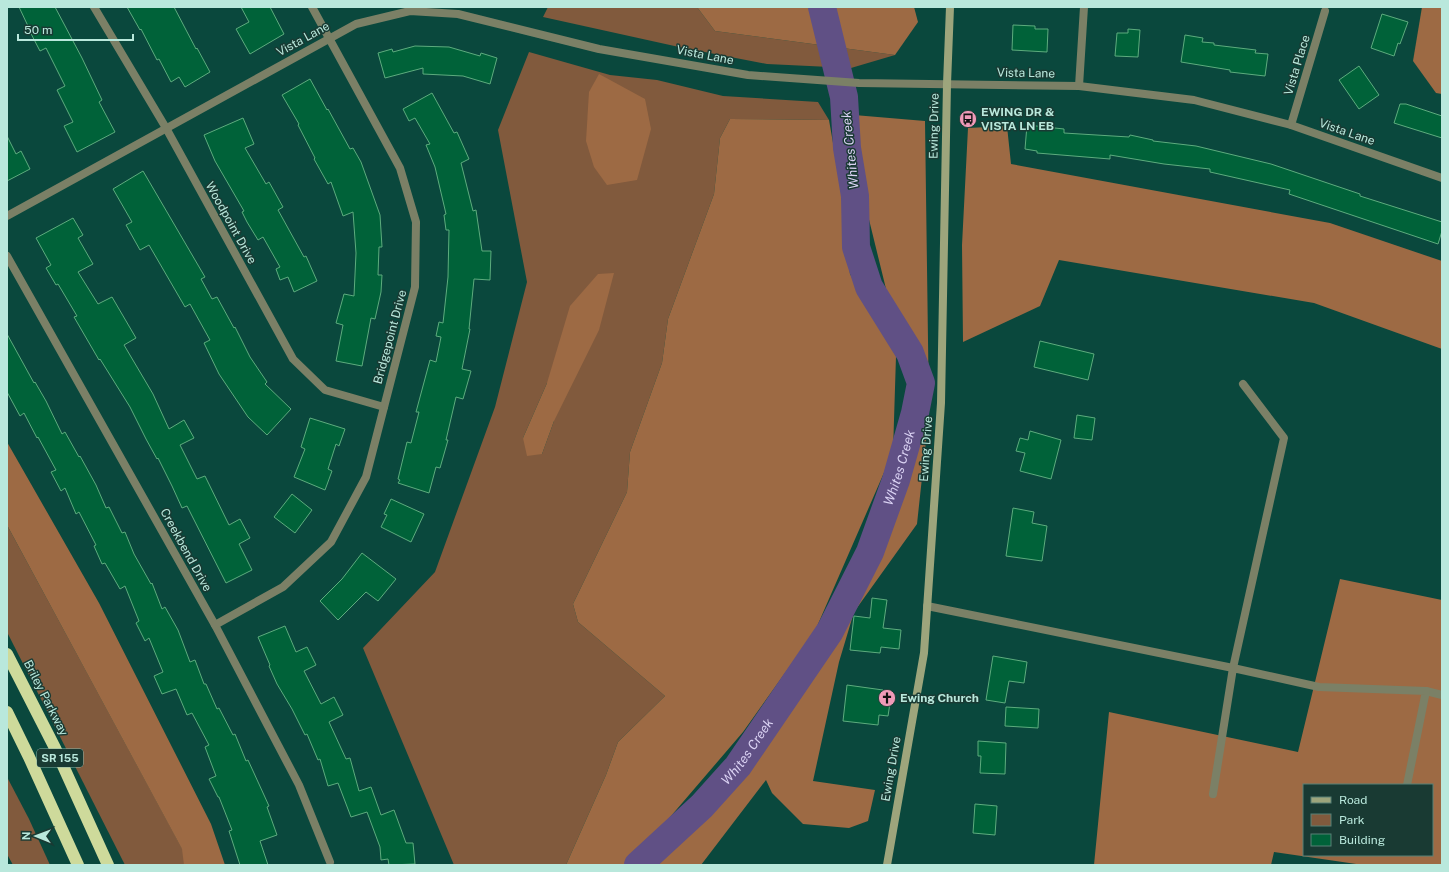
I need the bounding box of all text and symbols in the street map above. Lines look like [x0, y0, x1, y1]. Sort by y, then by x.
scale bar [18, 16, 133, 42]
street label: Vista Lane [274, 19, 332, 59]
text: 50 m [24, 23, 52, 37]
street label: Vista Place [1281, 33, 1313, 97]
street label: Vista Lane [675, 43, 735, 67]
street label: Vista Lane [997, 65, 1055, 81]
street label: Ewing Drive [926, 93, 942, 159]
place label: EWING DR & VISTA LN EB [981, 105, 1054, 133]
bus stop icon: EWING DR & VISTA LN EB [958, 109, 978, 129]
water label: Whites Creek [838, 110, 862, 190]
street label: Vista Lane [1317, 116, 1377, 148]
street label: Woodpoint Drive [203, 180, 259, 267]
street label: Bridgepoint Drive [371, 288, 409, 386]
street label: Ewing Drive [917, 416, 935, 482]
water label: Whites Creek [880, 428, 917, 507]
street label: Creekbend Drive [157, 506, 215, 594]
street label: Briley Parkway [21, 658, 71, 739]
church icon: Ewing Church [877, 688, 897, 708]
place label: Ewing Church [900, 691, 979, 705]
water label: Whites Creek [718, 715, 776, 787]
street label: Ewing Drive [878, 735, 904, 803]
road number: SR 155 [37, 749, 83, 767]
legend [1303, 784, 1433, 856]
text: Road [1339, 793, 1367, 807]
text: Park [1339, 813, 1365, 827]
north arrow [16, 816, 56, 856]
text: N [20, 831, 32, 840]
text: Building [1339, 833, 1385, 847]

